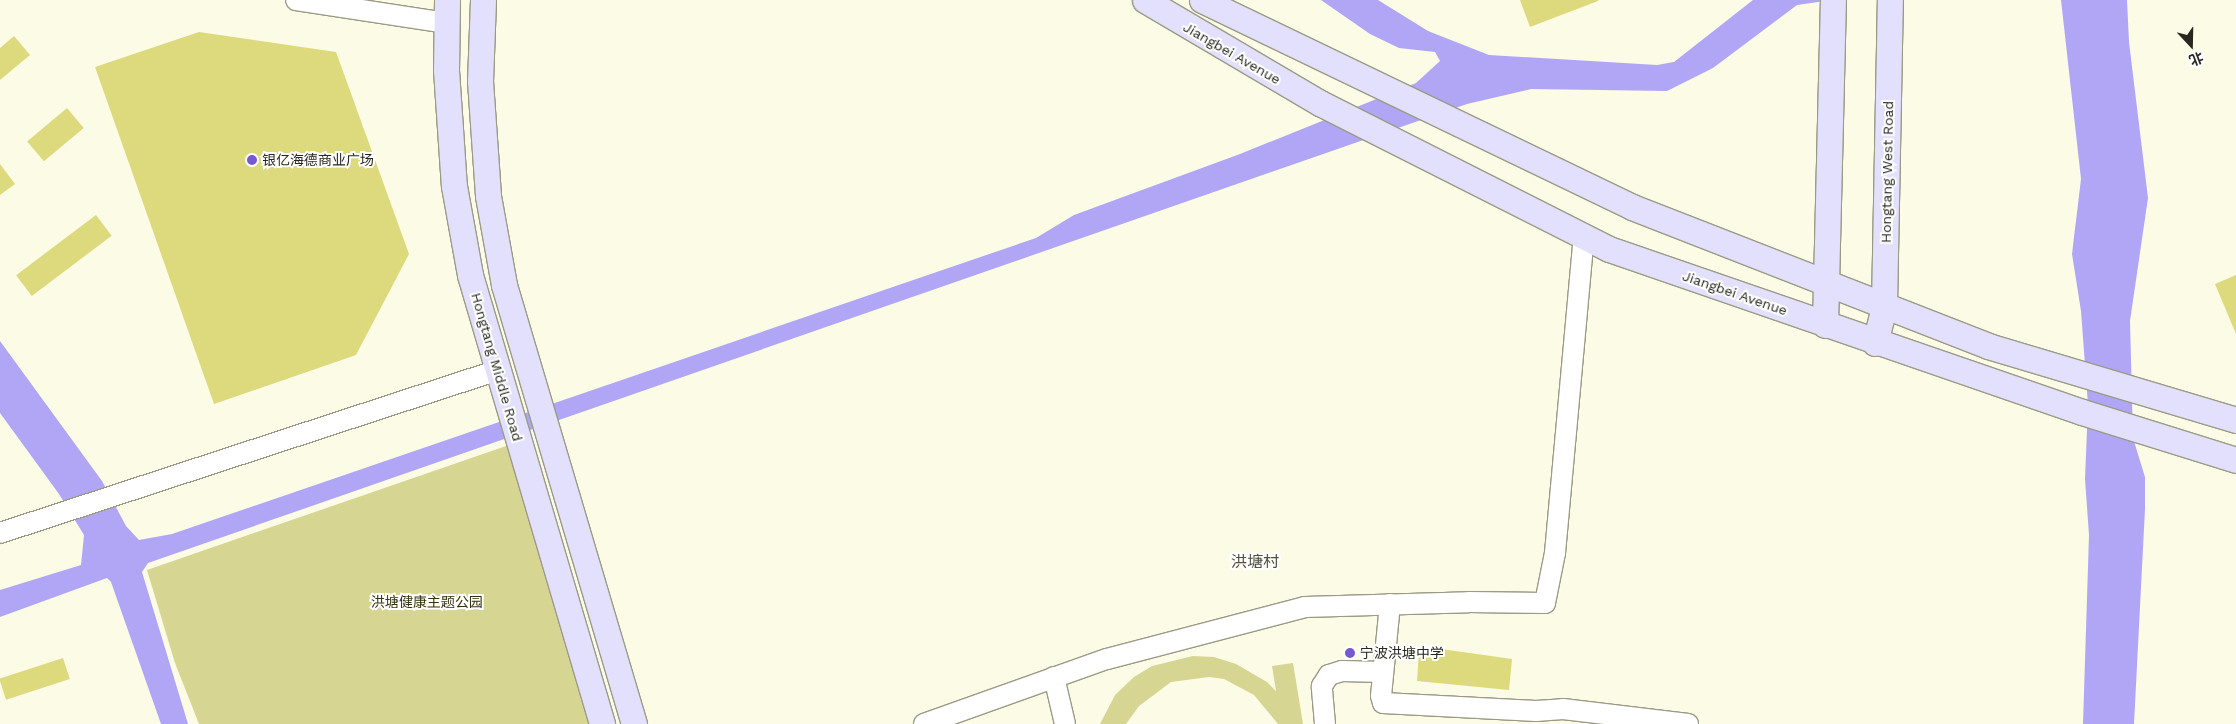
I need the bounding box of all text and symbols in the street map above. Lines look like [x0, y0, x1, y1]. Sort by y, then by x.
street label: Jiangbei Avenue [1180, 18, 1284, 88]
north arrow [2166, 20, 2216, 70]
text: 北 [2187, 49, 2206, 69]
street label: Hongtang West Road [1877, 101, 1897, 243]
place label: 银亿海德商业广场 [262, 152, 374, 168]
marker: 银亿海德商业广场 [246, 154, 258, 166]
street label: Jiangbei Avenue [1680, 267, 1790, 319]
street label: Hongtang Middle Road [468, 291, 526, 443]
district label: 洪塘村 [1231, 552, 1279, 572]
park label: 洪塘健康主题公园 [371, 594, 483, 610]
place label: 宁波洪塘中学 [1360, 645, 1444, 661]
marker: 宁波洪塘中学 [1344, 647, 1356, 659]

